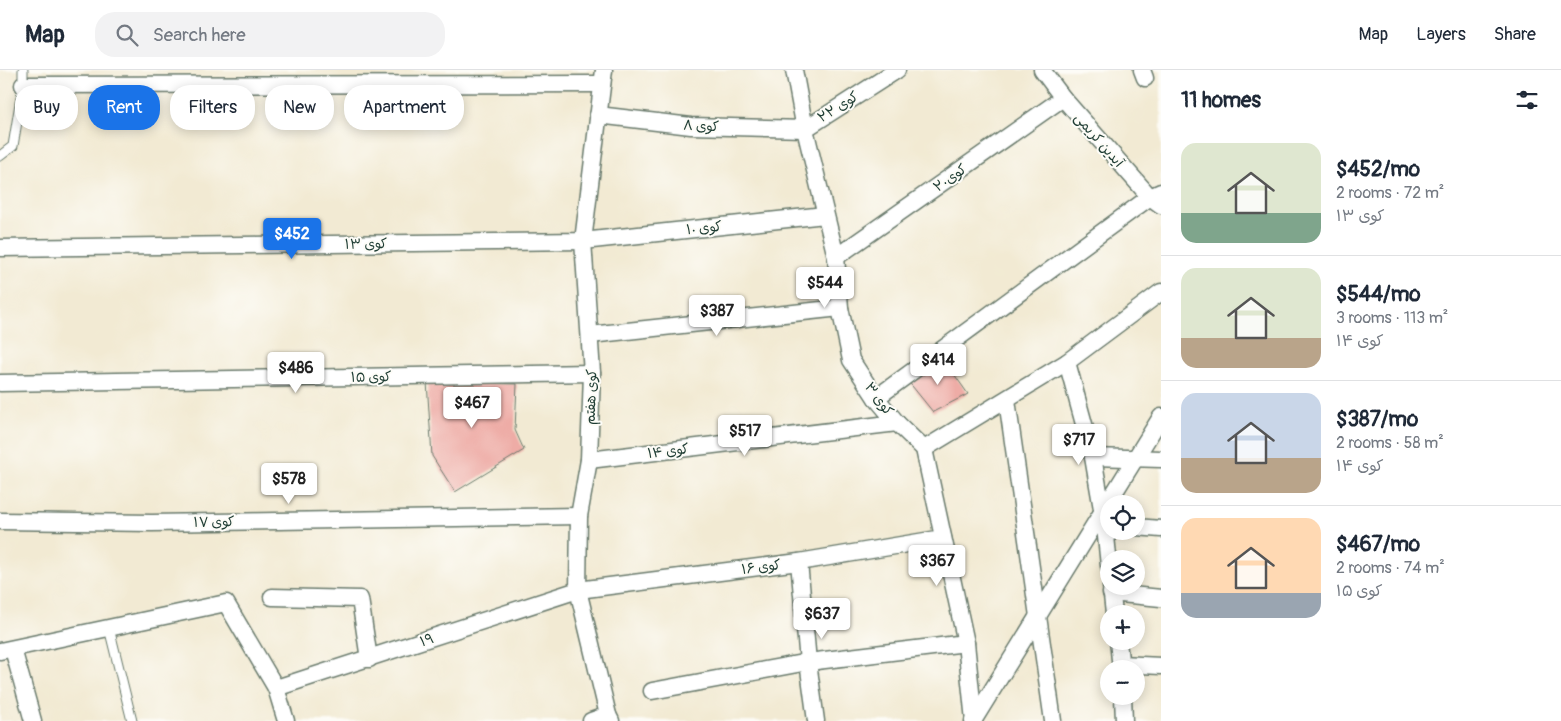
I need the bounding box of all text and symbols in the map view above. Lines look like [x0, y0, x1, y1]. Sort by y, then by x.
search box [95, 12, 445, 57]
text: Map [25, 20, 65, 49]
icon: search [113, 21, 141, 49]
text: Search here [153, 23, 246, 47]
text: Map [1359, 23, 1388, 46]
text: Layers [1416, 23, 1466, 46]
text: Share [1494, 23, 1536, 46]
chip: Buy [15, 85, 78, 130]
chip: Rent [88, 85, 160, 130]
chip: Filters [170, 85, 255, 130]
chip: New [265, 85, 334, 130]
chip: Apartment [344, 85, 464, 130]
icon: filters [1513, 86, 1541, 114]
text: 11 homes [1181, 87, 1261, 114]
street label: کوی ۲۲ [814, 88, 862, 126]
street label: آیدین کریمی [1071, 109, 1128, 171]
street label: کوی ۸ [683, 117, 719, 135]
text: $452/mo [1336, 156, 1420, 183]
street label: کوی۲۰ [930, 160, 970, 196]
icon: home [1221, 163, 1281, 223]
text: 2 rooms · 72 m² [1336, 183, 1444, 203]
text: کوی ۱۳ [1336, 206, 1385, 226]
pin: $452 [262, 218, 322, 260]
street label: کوی ۱۰ [685, 218, 723, 238]
text: $452 [274, 224, 310, 244]
street label: کوی ۱۳ [345, 235, 387, 253]
pin: $544 [795, 266, 855, 309]
text: $544 [807, 273, 843, 293]
text: $544/mo [1336, 281, 1421, 308]
icon: home [1221, 288, 1281, 348]
pin: $387 [687, 294, 747, 337]
text: $387 [700, 301, 734, 321]
text: 3 rooms · 113 m² [1336, 308, 1448, 328]
text: کوی ۱۴ [1336, 331, 1384, 351]
pin: $414 [908, 344, 968, 386]
text: $414 [921, 350, 955, 370]
pin: $486 [266, 352, 326, 394]
text: $486 [278, 358, 314, 378]
street label: کوی ۱۵ [350, 368, 392, 386]
street label: کوی هفتم [582, 369, 602, 425]
street label: کوی ۳ [861, 379, 897, 419]
pin: $467 [442, 386, 502, 429]
text: $467 [454, 393, 490, 413]
text: $387/mo [1336, 406, 1418, 433]
icon: home [1221, 413, 1281, 473]
pin: $517 [715, 414, 775, 457]
text: $517 [729, 421, 761, 441]
pin: $717 [1049, 424, 1109, 466]
text: $717 [1063, 430, 1095, 450]
text: 2 rooms · 58 m² [1336, 433, 1444, 453]
street label: کوی ۱۴ [646, 440, 690, 462]
text: کوی ۱۴ [1336, 456, 1384, 476]
pin: $578 [259, 462, 319, 505]
text: $578 [272, 469, 306, 489]
map controls [1100, 495, 1145, 705]
button: locate [1100, 495, 1145, 540]
street label: کوی ۱۷ [193, 513, 235, 531]
text: $467/mo [1336, 531, 1420, 558]
icon: home [1221, 538, 1281, 598]
pin: $367 [907, 544, 967, 587]
button: layers [1100, 550, 1145, 595]
text: $367 [919, 551, 955, 571]
street label: کوی ۱۶ [740, 556, 782, 578]
text: 2 rooms · 74 m² [1336, 558, 1445, 578]
text: کوی ۱۵ [1336, 581, 1383, 601]
pin: $637 [792, 598, 852, 640]
text: $637 [804, 604, 840, 624]
button: + [1100, 605, 1145, 650]
street label: ۱۹ [418, 630, 436, 650]
button: − [1100, 660, 1145, 705]

